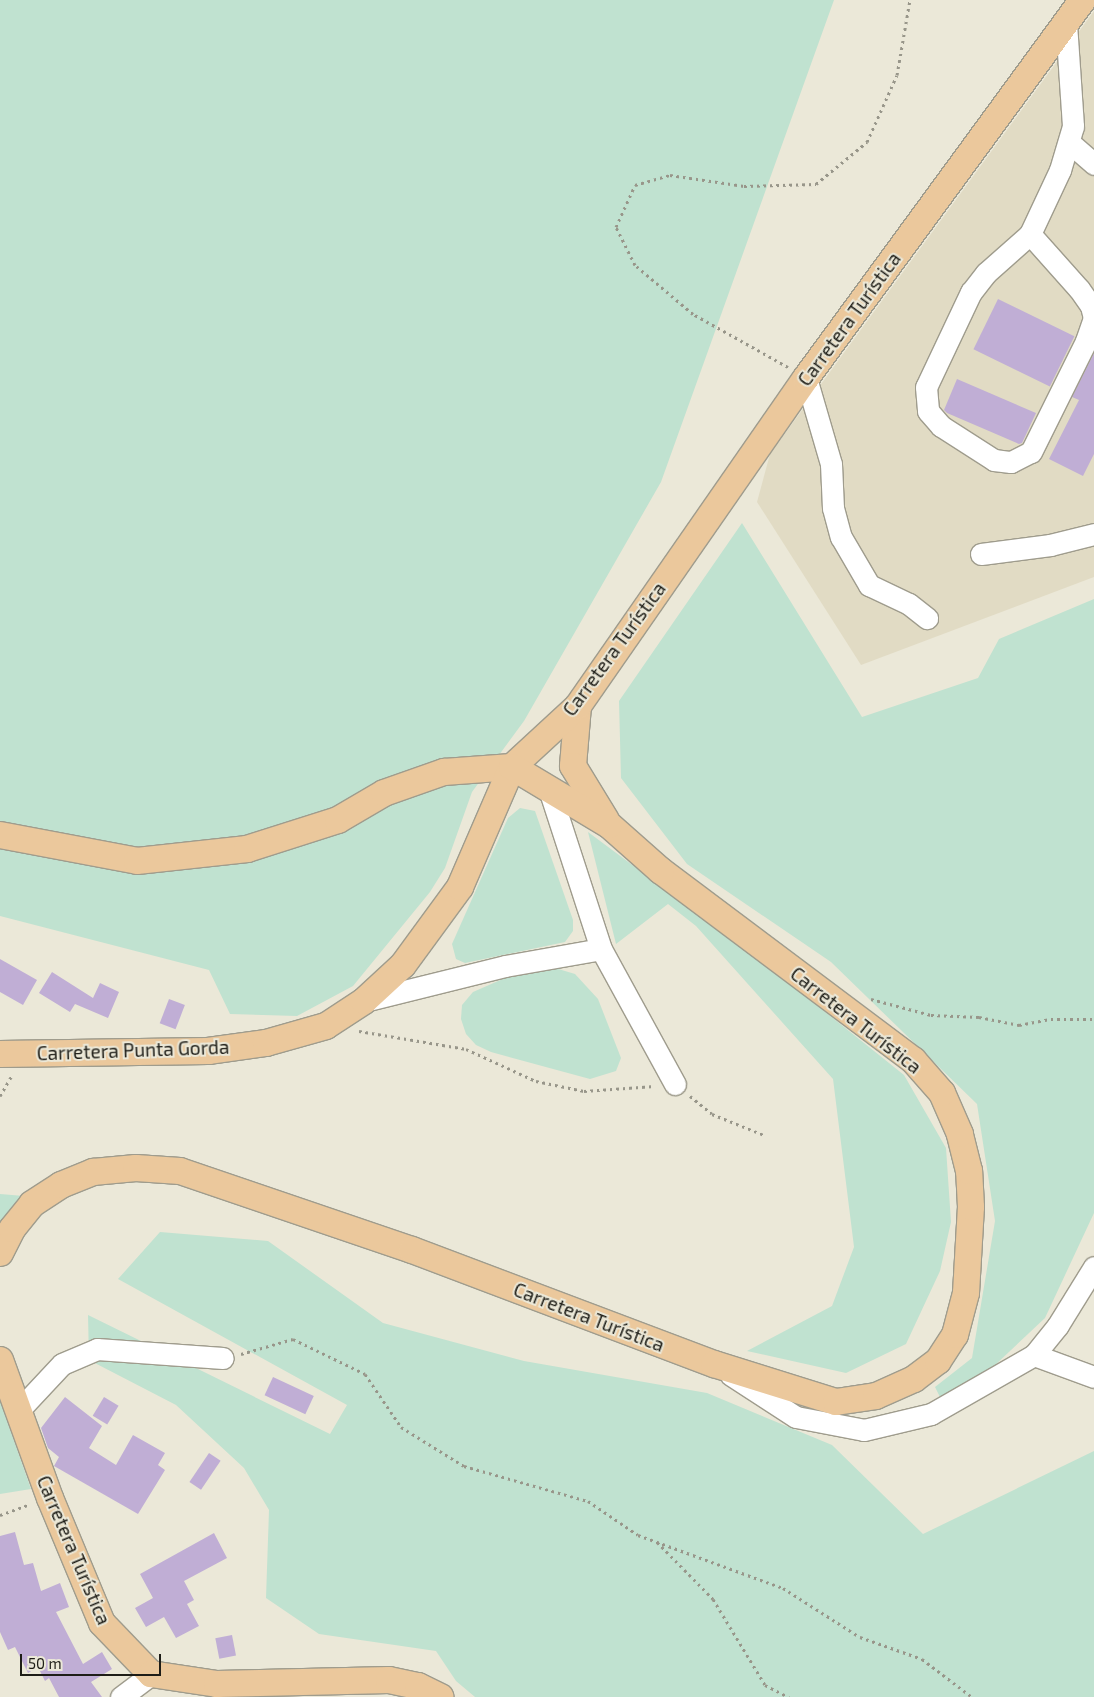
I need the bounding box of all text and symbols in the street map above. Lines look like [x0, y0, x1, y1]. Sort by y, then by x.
street label: Carretera Turística [793, 248, 905, 390]
street label: Carretera Turística [558, 578, 670, 720]
street label: Carretera Turística [786, 962, 926, 1078]
street label: Carretera Punta Gorda [36, 1035, 230, 1065]
street label: Carretera Turística [510, 1278, 668, 1356]
street label: Carretera Turística [32, 1472, 116, 1628]
scale bar [22, 1644, 164, 1676]
text: 50 m [28, 1654, 62, 1672]

